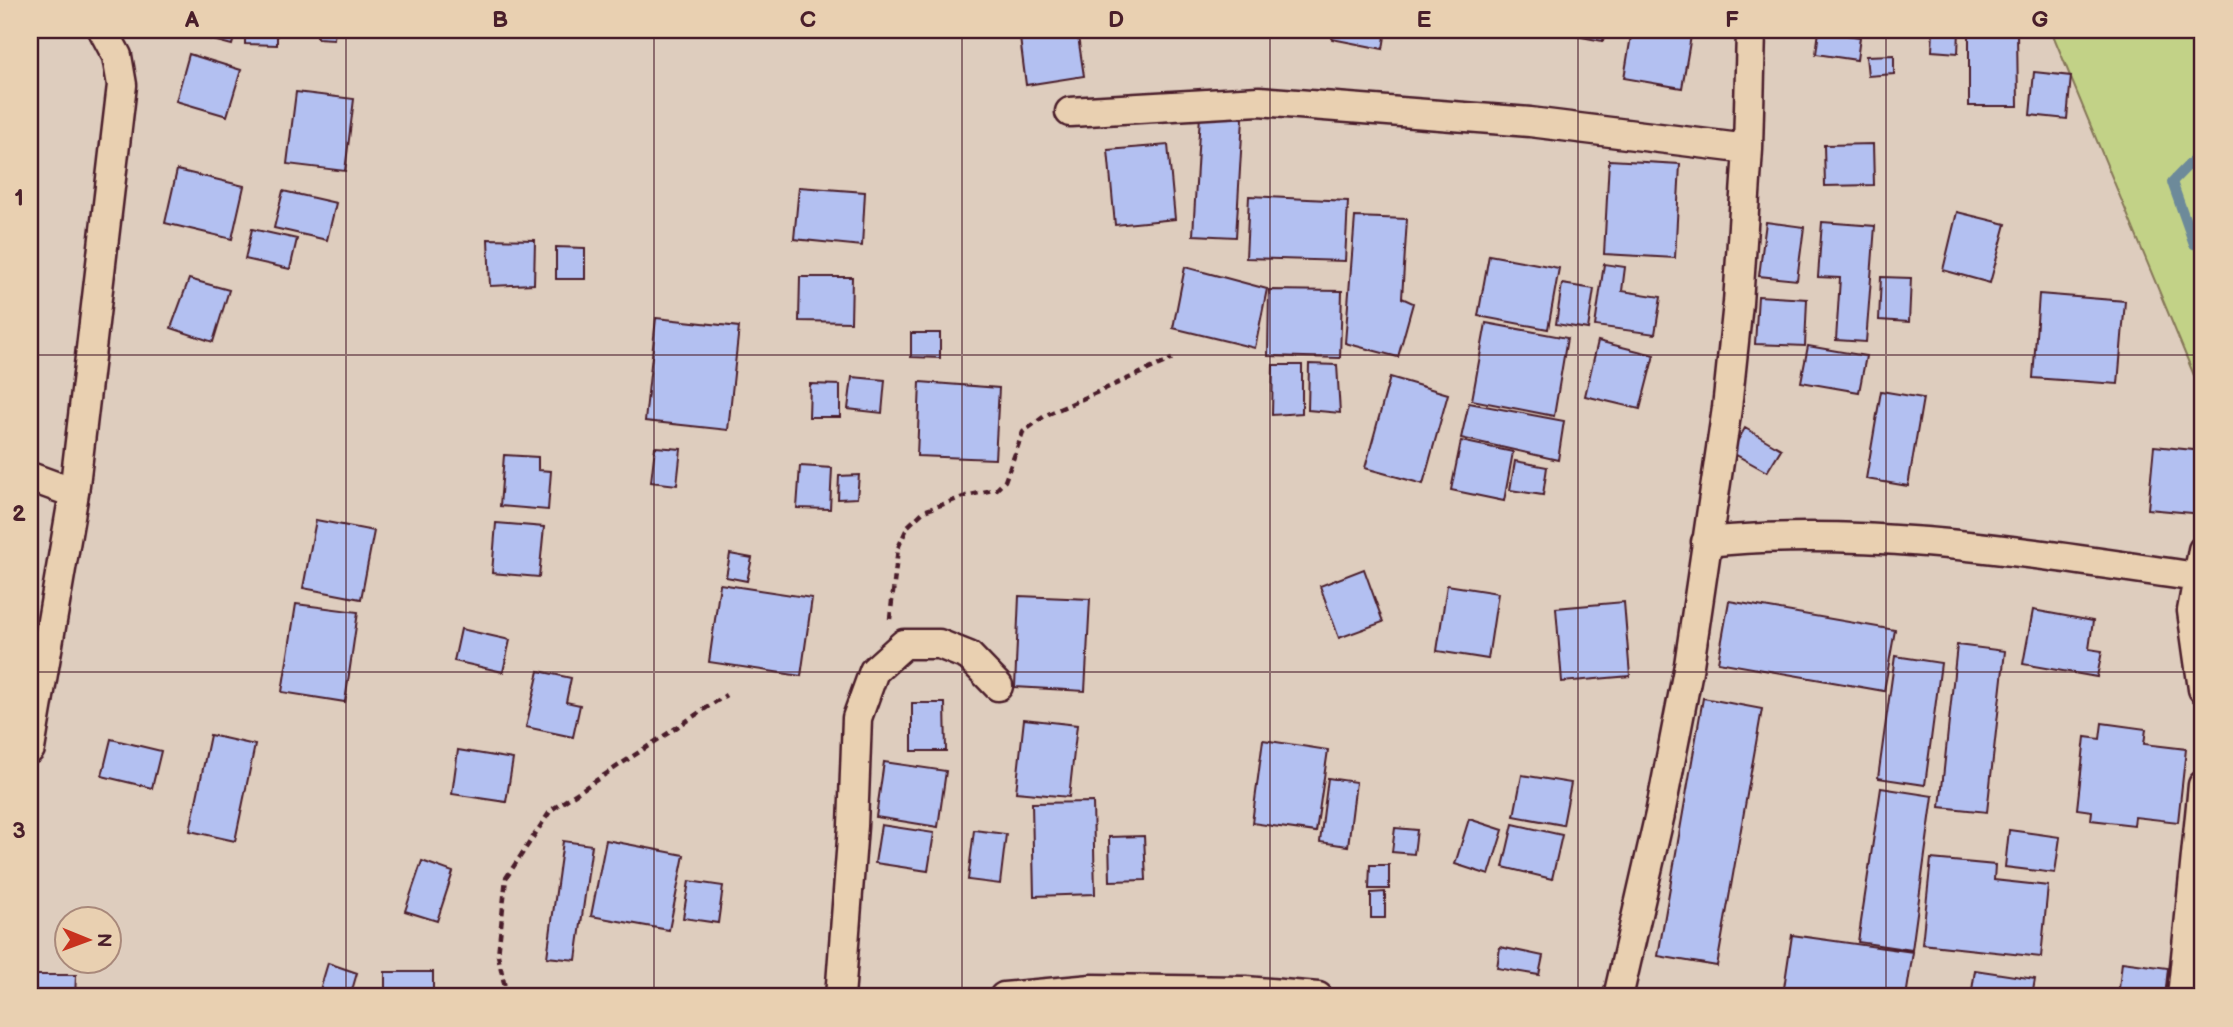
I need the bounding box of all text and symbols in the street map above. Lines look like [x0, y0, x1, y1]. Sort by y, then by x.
text: A [184, 6, 200, 34]
text: B [492, 6, 508, 34]
text: C [800, 6, 816, 34]
text: D [1108, 6, 1124, 34]
text: E [1417, 6, 1432, 34]
text: F [1725, 6, 1739, 34]
text: G [2032, 6, 2049, 34]
text: 1 [14, 184, 24, 212]
text: 2 [12, 500, 26, 528]
text: 3 [12, 817, 26, 845]
north arrow [52, 904, 122, 974]
text: N [92, 933, 115, 948]

